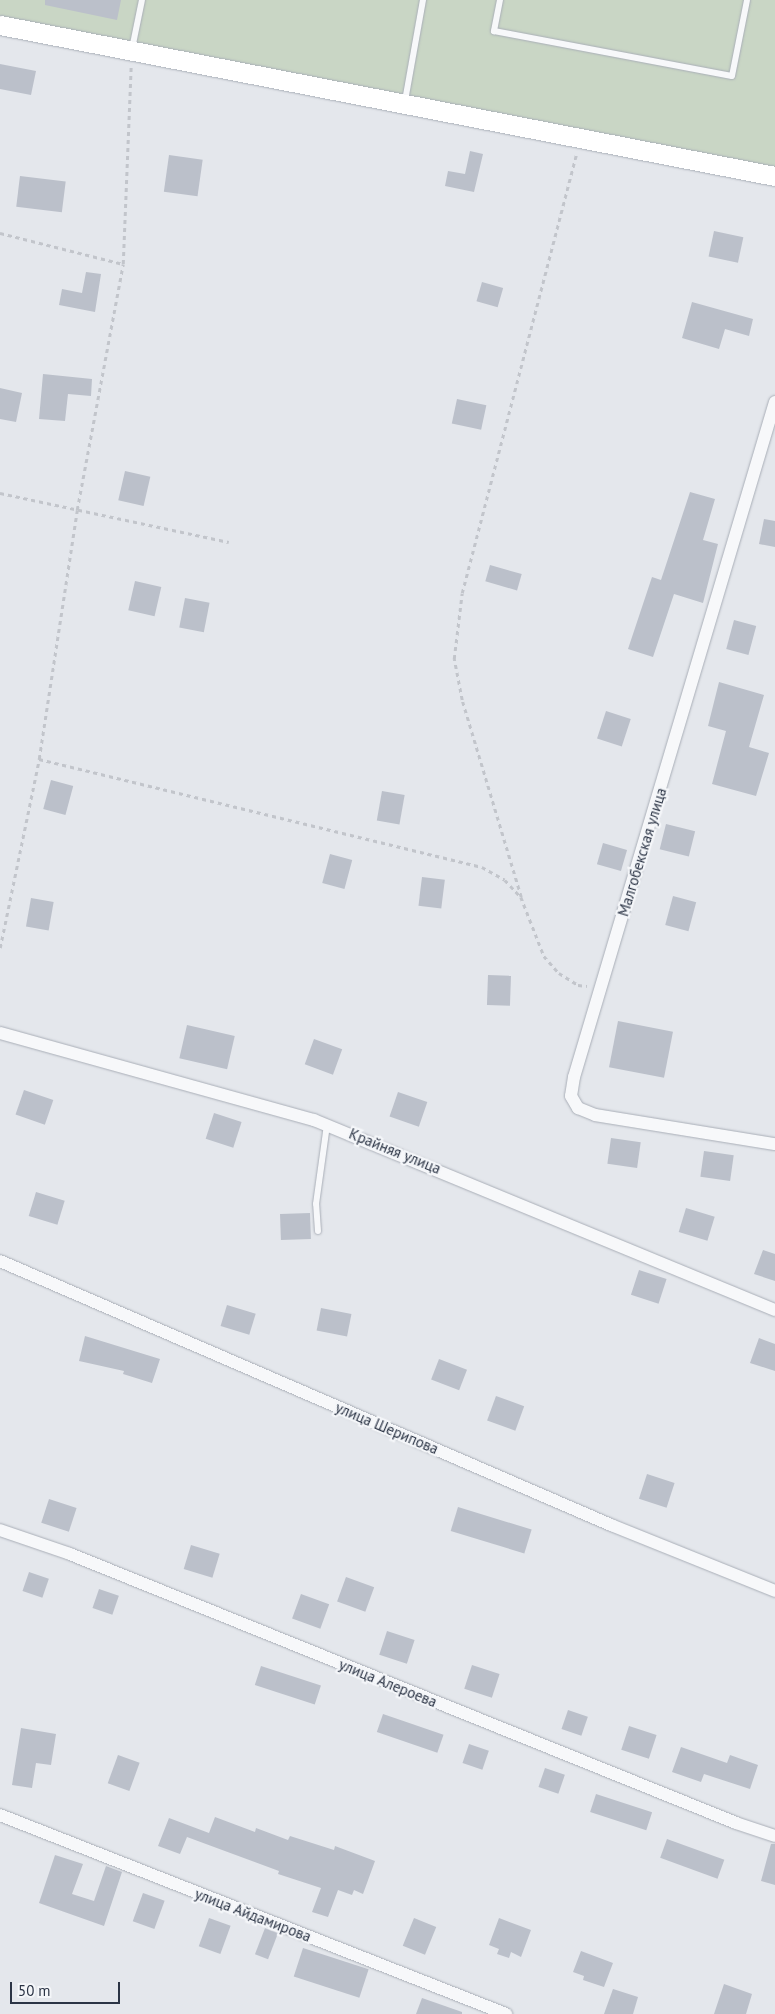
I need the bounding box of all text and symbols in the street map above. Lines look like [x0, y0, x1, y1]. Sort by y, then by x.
street label: Малгобекская улица [614, 786, 670, 918]
street label: Крайняя улица [346, 1124, 444, 1178]
street label: улица Шерипова [333, 1398, 441, 1458]
street label: улица Алероева [336, 1655, 440, 1711]
street label: улица Айдамирова [192, 1884, 314, 1946]
scale bar [12, 1972, 122, 2004]
text: 50 m [18, 1981, 51, 2000]

